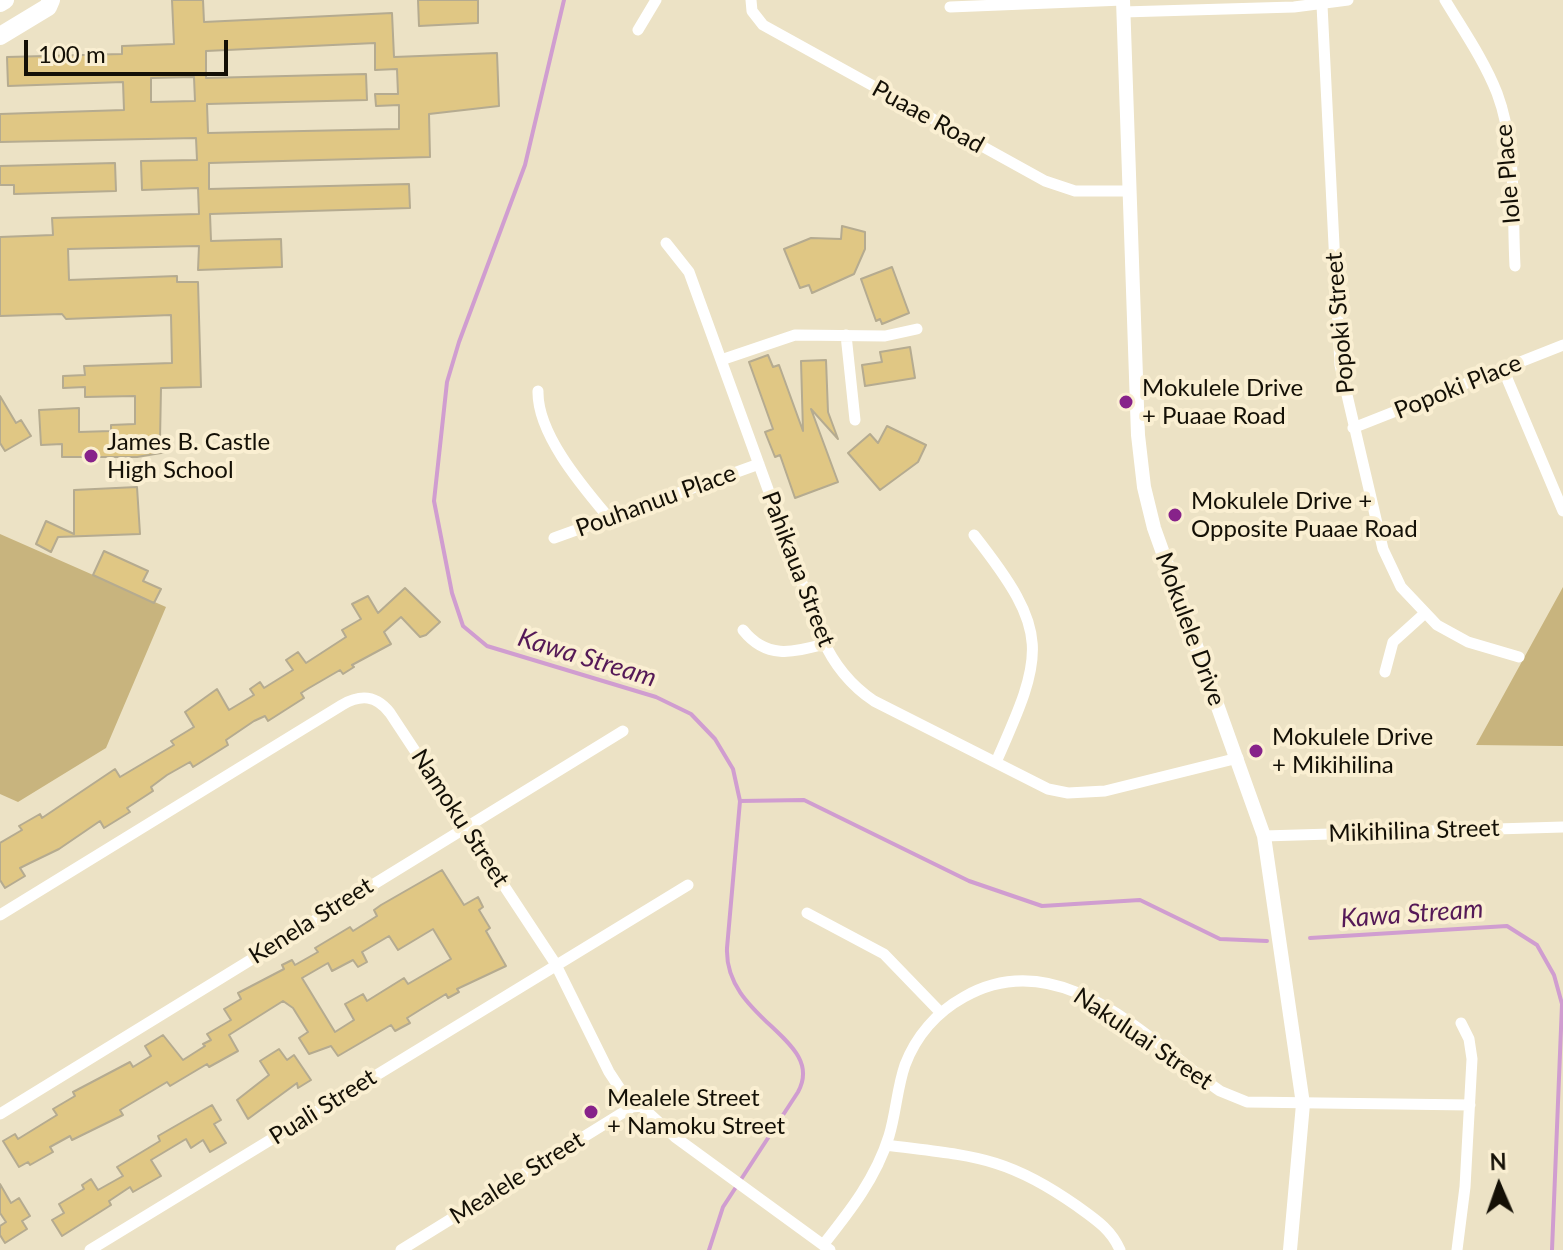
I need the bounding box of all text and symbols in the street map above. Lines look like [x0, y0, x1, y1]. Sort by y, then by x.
scale bar [28, 24, 232, 74]
text: 100 m [38, 39, 106, 68]
street label: Puaae Road [867, 74, 989, 160]
street label: Iole Place [1489, 123, 1527, 225]
street label: Popoki Street [1319, 251, 1361, 395]
street label: Popoki Place [1390, 348, 1526, 426]
place label: Mokulele Drive + Puaae Road [1142, 374, 1303, 430]
marker: Mokulele Drive + Puaae Road [1117, 393, 1135, 411]
place label: James B. Castle High School [107, 428, 270, 484]
marker: James B. Castle High School [82, 447, 100, 465]
street label: Pouhanuu Place [572, 459, 740, 543]
street label: Pahikaua Street [755, 487, 841, 651]
place label: Mokulele Drive + Opposite Puaae Road [1191, 487, 1418, 543]
marker: Mokulele Drive + Opposite Puaae Road [1166, 506, 1184, 524]
street label: Mokulele Drive [1149, 548, 1231, 710]
water label: Kawa Stream [514, 622, 660, 694]
place label: Mokulele Drive + Mikihilina [1272, 723, 1433, 779]
marker: Mokulele Drive + Mikihilina [1247, 742, 1265, 760]
street label: Namoku Street [405, 744, 515, 892]
street label: Mikihilina Street [1328, 814, 1500, 848]
street label: Kenela Street [244, 872, 378, 970]
water label: Kawa Stream [1340, 893, 1484, 935]
street label: Nakuluai Street [1068, 982, 1218, 1096]
street label: Puali Street [264, 1063, 382, 1151]
place label: Mealele Street + Namoku Street [607, 1084, 785, 1140]
marker: Mealele Street + Namoku Street [582, 1103, 600, 1121]
street label: Mealele Street [445, 1125, 589, 1231]
north arrow [1459, 1146, 1539, 1226]
text: N [1489, 1148, 1507, 1175]

